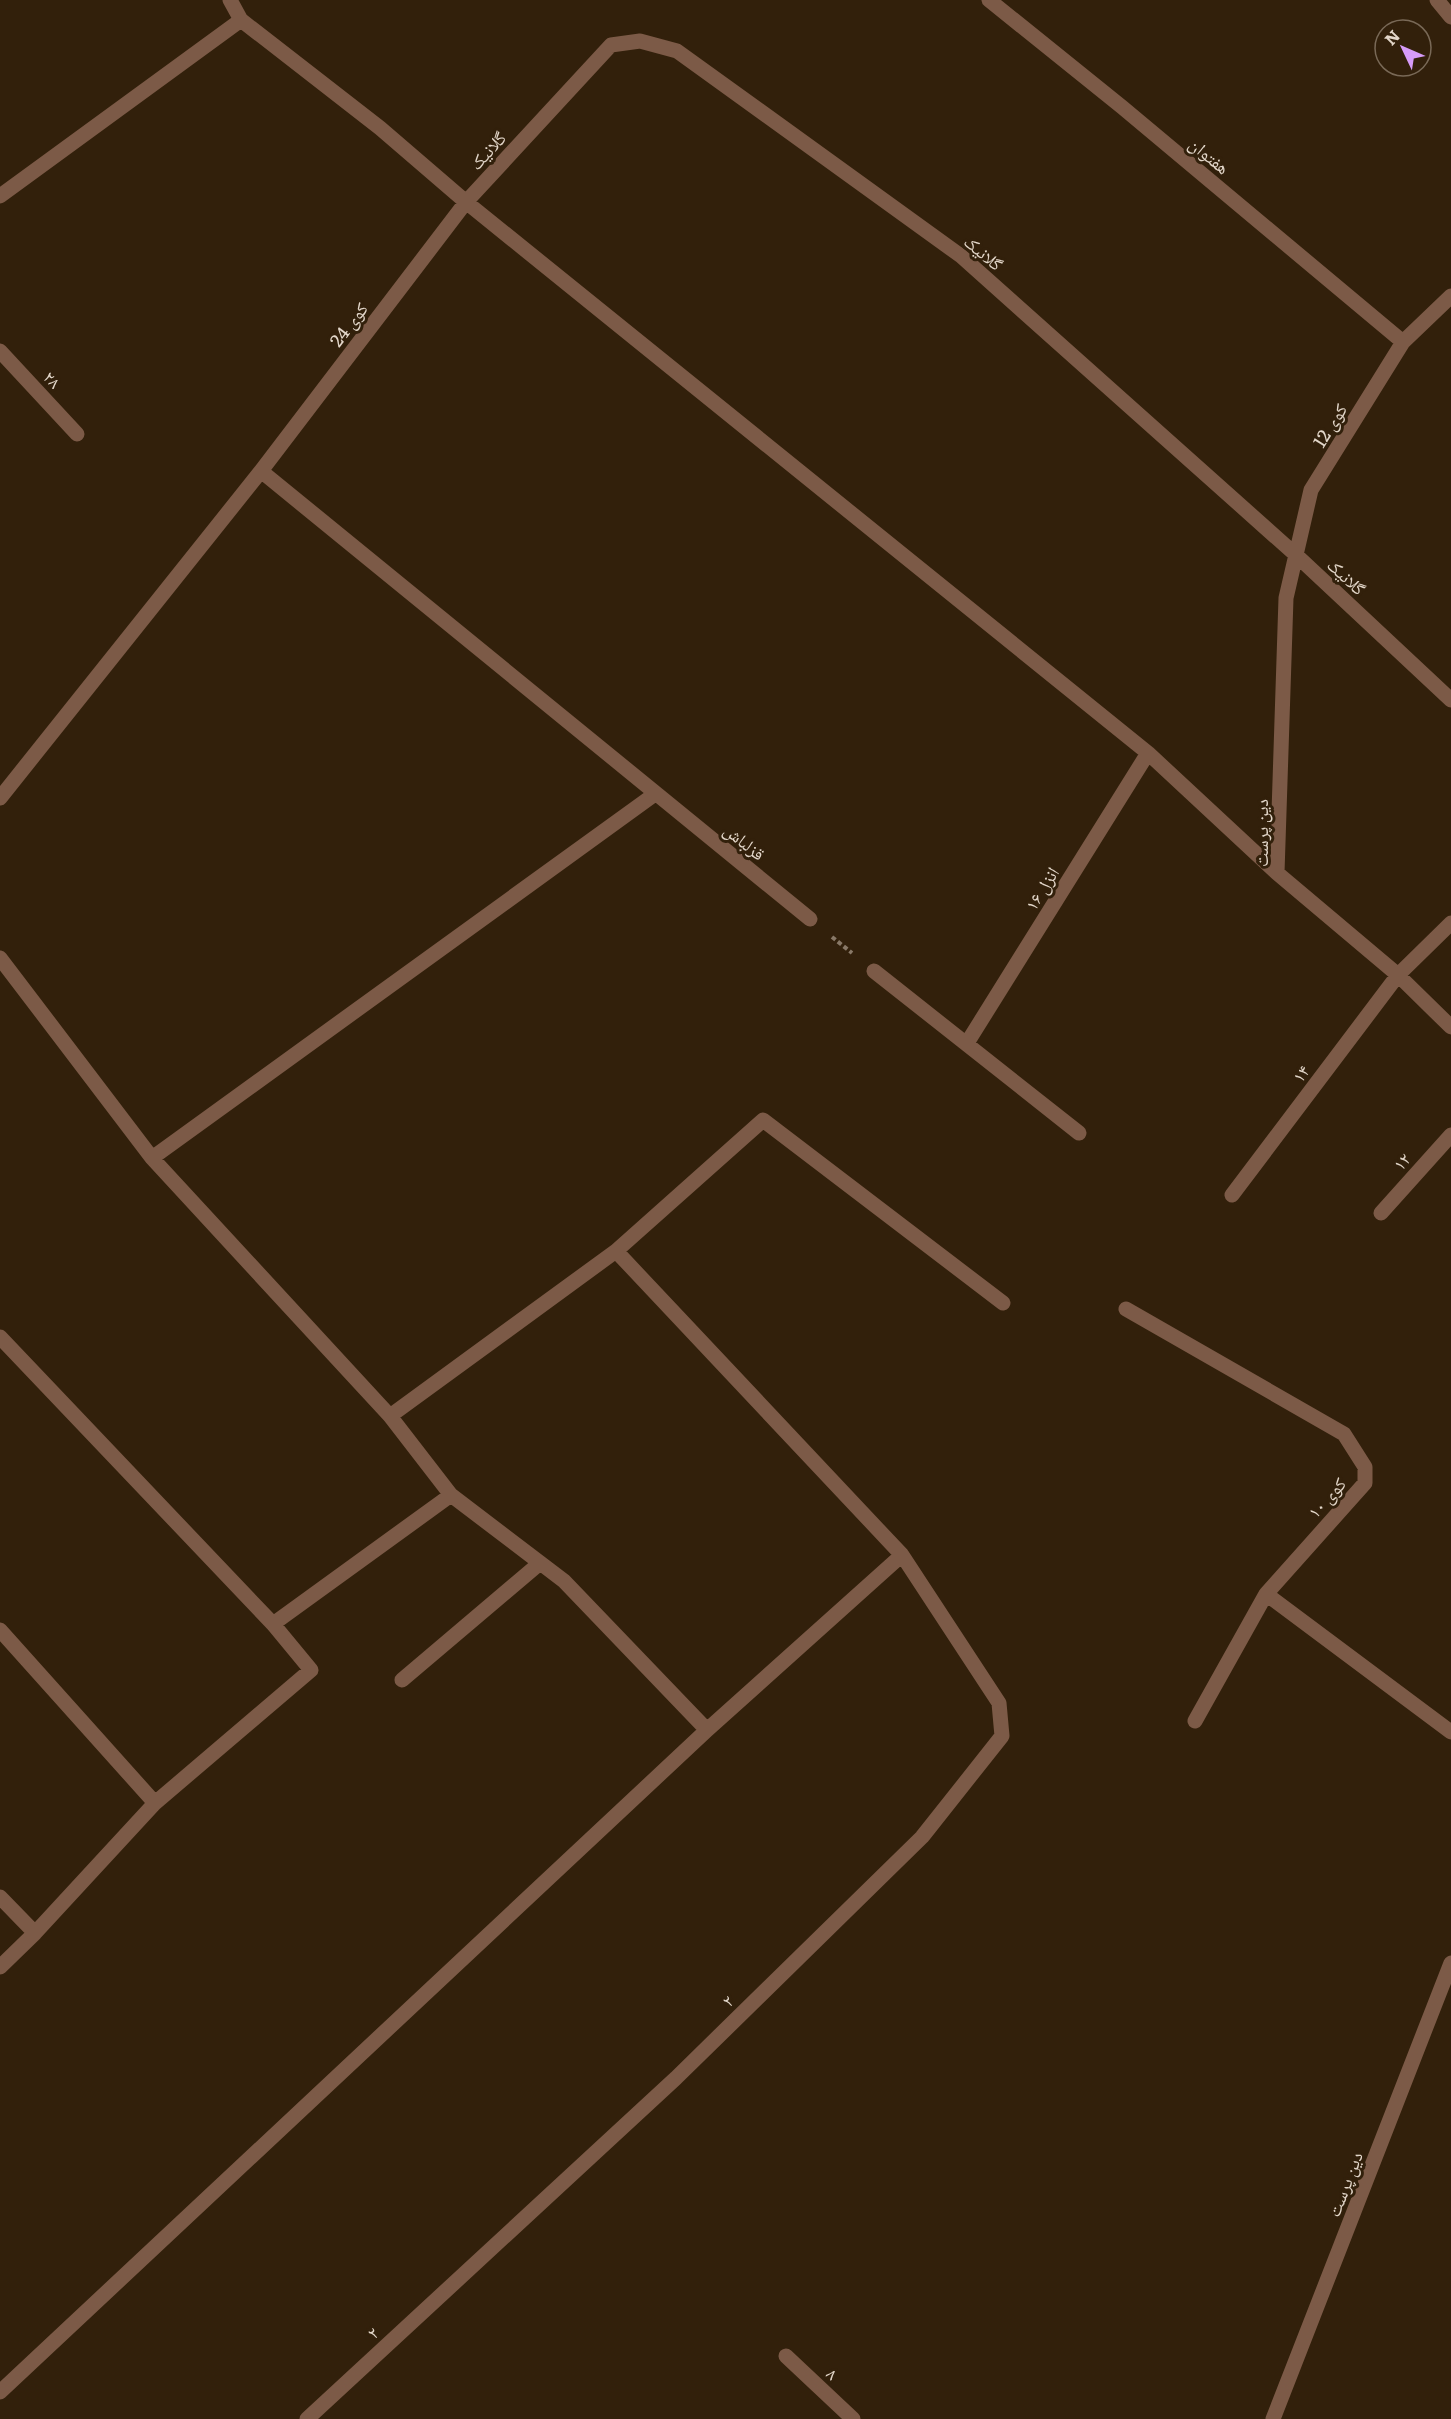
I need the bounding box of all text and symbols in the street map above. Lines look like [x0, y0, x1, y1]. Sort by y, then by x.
north arrow [1373, 18, 1433, 78]
text: N [1378, 24, 1405, 50]
street label: گلانیک [462, 124, 512, 175]
street label: هفتوان [1184, 130, 1236, 180]
street label: گلانیک [959, 228, 1010, 277]
street label: کوی 24 [322, 296, 374, 352]
street label: ۲۸ [38, 364, 68, 394]
street label: کوی 12 [1305, 397, 1353, 452]
street label: گلانیک [1322, 551, 1373, 601]
street label: دین پرست [1247, 799, 1274, 867]
street label: قزلباش [718, 816, 772, 866]
street label: ۱۶ انزل [1017, 861, 1065, 915]
street label: ۱۴ [1284, 1058, 1316, 1088]
street label: ۱۲ [1386, 1146, 1416, 1176]
street label: کوی ۱۰ [1300, 1470, 1352, 1523]
street label: ۲ [715, 1987, 739, 2013]
street label: دین پرست [1319, 2148, 1369, 2220]
street label: ۲ [360, 2319, 384, 2345]
street label: ۸ [821, 2360, 845, 2386]

